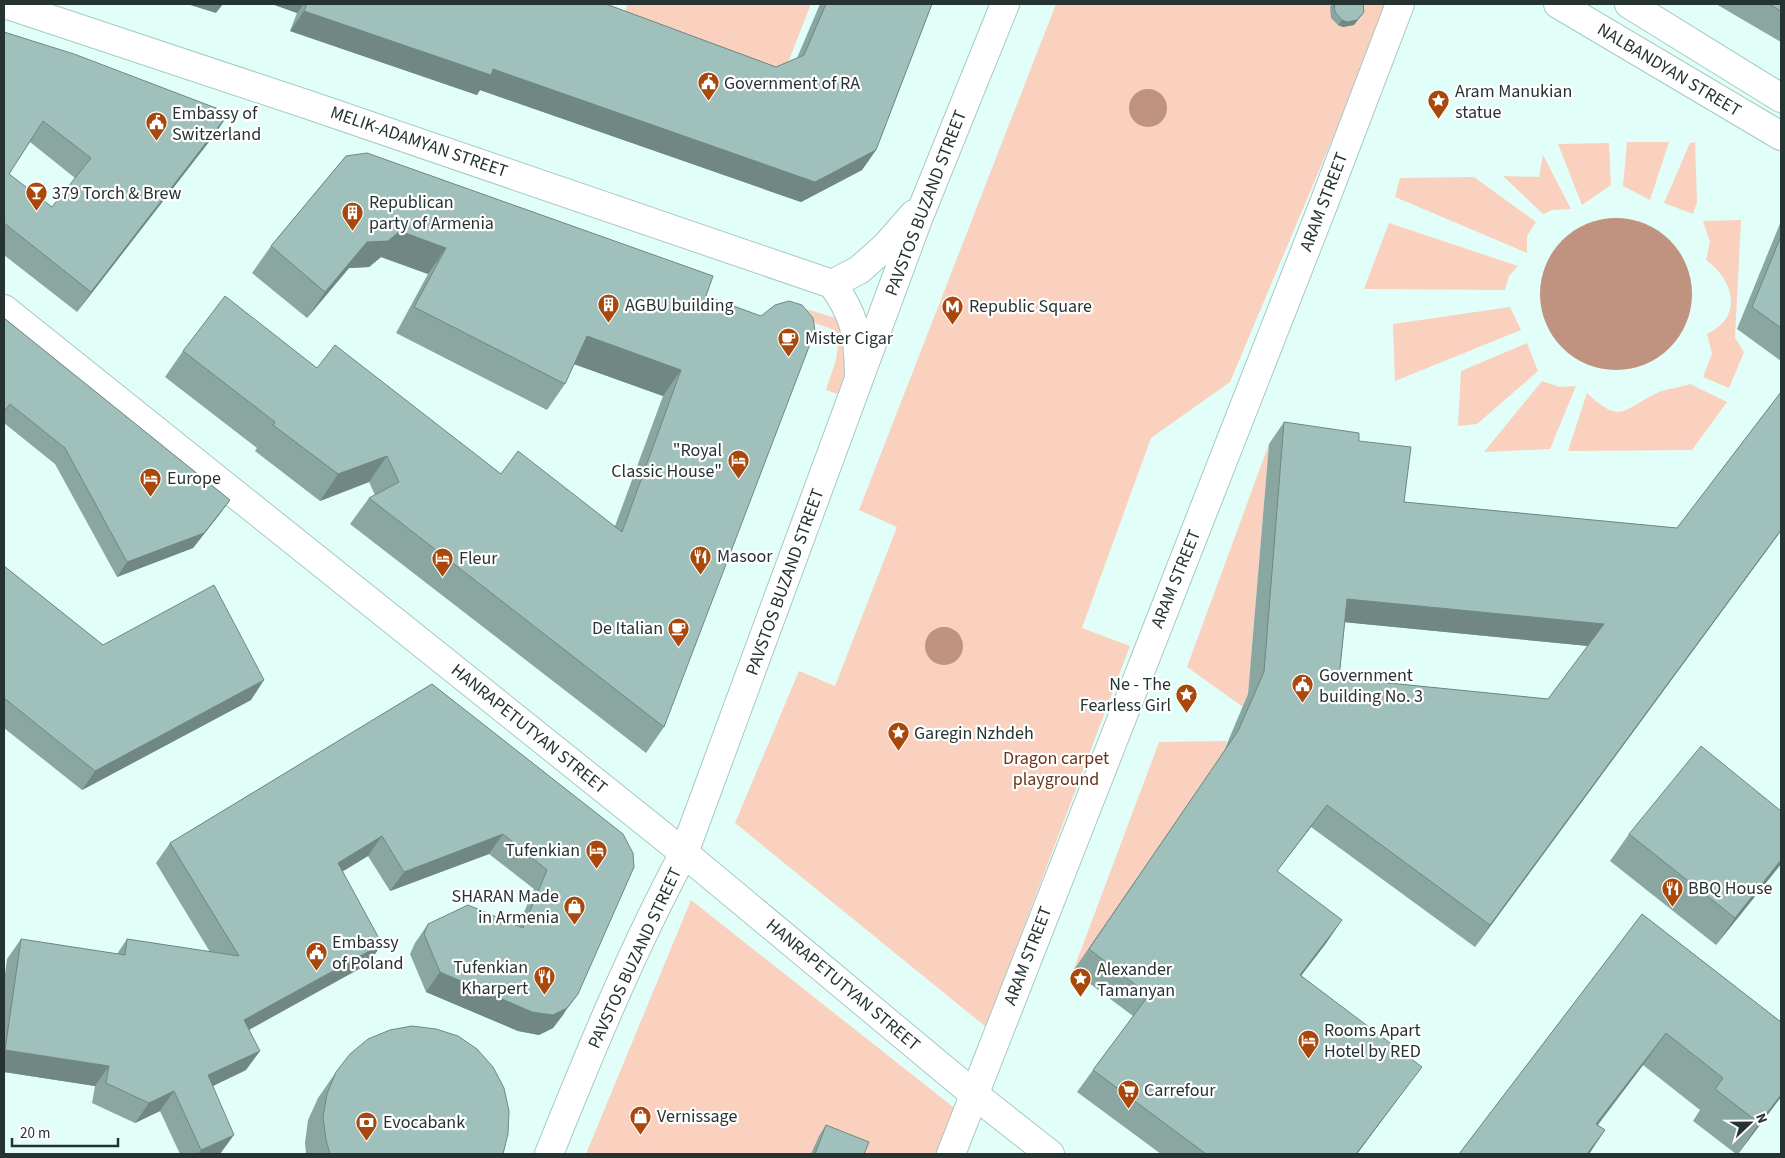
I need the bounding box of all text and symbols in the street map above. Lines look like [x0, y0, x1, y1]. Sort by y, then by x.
street label: NALBANDYAN STREET [1592, 17, 1746, 123]
public building icon: Government of RA [696, 71, 720, 102]
place label: Government of RA [724, 71, 860, 96]
place label: Aram Manukian statue [1455, 79, 1572, 125]
place icon: Aram Manukian statue [1427, 89, 1451, 120]
street label: MELIK-ADAMYAN STREET [327, 100, 511, 184]
place label: Embassy of Switzerland [172, 101, 261, 147]
street label: PAVSTOS BUZAND STREET [879, 106, 973, 300]
public building icon: Embassy of Switzerland [144, 111, 168, 142]
street label: ARAM STREET [1294, 149, 1354, 255]
bar icon: 379 Torch & Brew [24, 181, 48, 212]
place label: 379 Torch & Brew [52, 181, 182, 206]
place label: Republican party of Armenia [369, 190, 494, 236]
building icon: Republican party of Armenia [341, 200, 365, 231]
building icon: AGBU building [597, 293, 621, 324]
place label: AGBU building [625, 293, 734, 318]
metro station icon: Republic Square [941, 294, 965, 325]
place label: Republic Square [969, 294, 1092, 319]
cafe icon: Mister Cigar [777, 326, 801, 357]
place label: Mister Cigar [805, 326, 894, 351]
place label: "Royal Classic House" [611, 438, 722, 484]
hotel icon: "Royal Classic House" [726, 448, 750, 479]
hotel icon: Europe [139, 466, 163, 497]
place label: Europe [167, 466, 221, 491]
street label: PAVSTOS BUZAND STREET [740, 485, 831, 679]
street label: ARAM STREET [1145, 526, 1207, 632]
restaurant icon: Masoor [689, 544, 713, 575]
place label: Masoor [717, 544, 773, 569]
hotel icon: Fleur [431, 546, 455, 577]
place label: Fleur [459, 546, 498, 571]
place label: De Italian [592, 616, 663, 641]
cafe icon: De Italian [667, 616, 691, 647]
street label: HANRAPETUTYAN STREET [446, 658, 613, 800]
place label: Government building No. 3 [1319, 663, 1423, 709]
place label: Ne - The Fearless Girl [1080, 672, 1171, 718]
public building icon: Government building No. 3 [1291, 673, 1315, 704]
place icon: Ne - The Fearless Girl [1175, 682, 1199, 713]
place icon: Garegin Nzhdeh [886, 721, 910, 752]
place label: Garegin Nzhdeh [914, 721, 1034, 746]
park label: Dragon carpet playground [1003, 746, 1109, 792]
place label: Tufenkian [505, 838, 580, 863]
hotel icon: Tufenkian [584, 838, 608, 869]
street label: PAVSTOS BUZAND STREET [582, 863, 688, 1053]
restaurant icon: BBQ House [1660, 876, 1684, 907]
place label: BBQ House [1688, 876, 1773, 901]
place label: SHARAN Made in Armenia [452, 884, 559, 930]
shop icon: SHARAN Made in Armenia [563, 894, 587, 925]
street label: ARAM STREET [998, 903, 1058, 1009]
street label: HANRAPETUTYAN STREET [760, 913, 926, 1057]
place label: Embassy of Poland [332, 930, 404, 976]
public building icon: Embassy of Poland [304, 940, 328, 971]
place label: Tufenkian Kharpert [453, 955, 528, 1001]
place label: Alexander Tamanyan [1097, 957, 1175, 1003]
restaurant icon: Tufenkian Kharpert [532, 965, 556, 996]
place icon: Alexander Tamanyan [1069, 967, 1093, 998]
place label: Rooms Apart Hotel by RED [1324, 1018, 1421, 1064]
hotel icon: Rooms Apart Hotel by RED [1296, 1028, 1320, 1059]
supermarket icon: Carrefour [1116, 1078, 1140, 1109]
place label: Carrefour [1144, 1078, 1216, 1103]
north arrow [1725, 1098, 1775, 1148]
shop icon: Vernissage [629, 1104, 653, 1135]
place label: Vernissage [657, 1104, 737, 1129]
bank icon: Evocabank [355, 1110, 379, 1141]
place label: Evocabank [383, 1110, 465, 1135]
text: N [1750, 1110, 1772, 1127]
scale bar [12, 1116, 119, 1148]
text: 20 m [20, 1123, 50, 1144]

